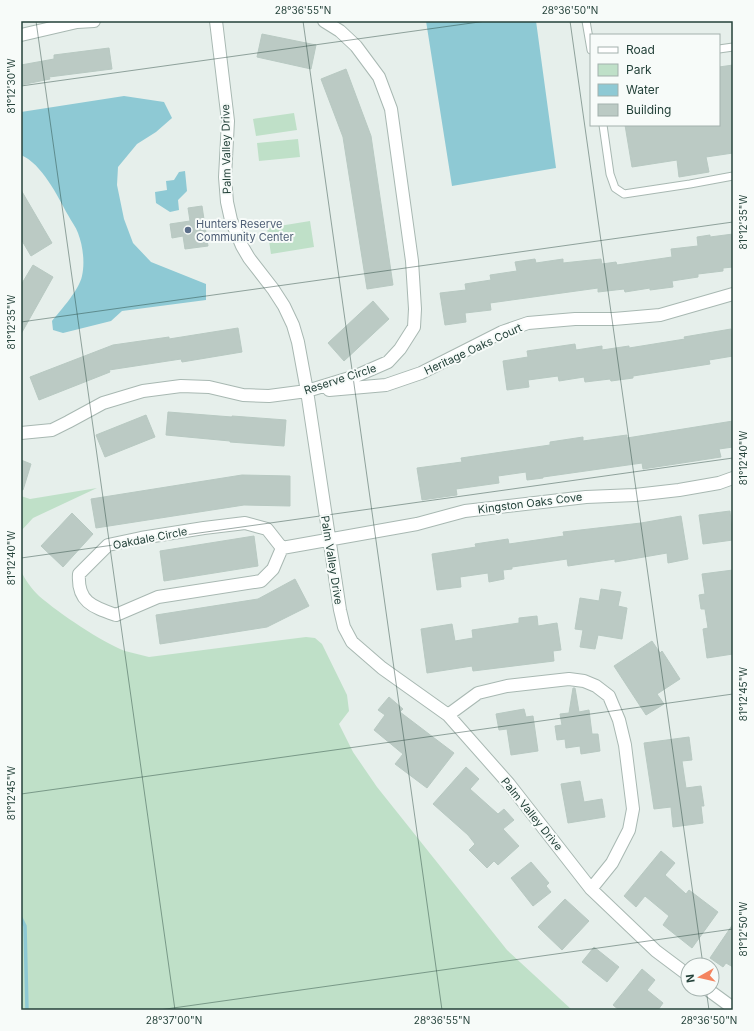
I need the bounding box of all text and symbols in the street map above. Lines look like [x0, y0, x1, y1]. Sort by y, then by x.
text: 28°36'55"N [275, 4, 331, 16]
text: 28°36'50"N [542, 4, 598, 16]
legend [590, 34, 720, 126]
text: Road [626, 42, 655, 57]
text: 81°12'30"W [5, 58, 17, 113]
text: Park [626, 62, 652, 77]
text: Water [626, 82, 660, 97]
text: Building [626, 102, 671, 117]
street label: Palm Valley Drive [218, 104, 234, 194]
text: 81°12'35"W [737, 194, 749, 249]
place label: Hunters Reserve Community Center [196, 217, 294, 244]
marker: Hunters Reserve Community Center [183, 225, 193, 235]
text: 81°12'35"W [5, 294, 17, 349]
street label: Heritage Oaks Court [422, 320, 524, 378]
street label: Reserve Circle [302, 361, 378, 397]
text: 81°12'40"W [737, 431, 749, 485]
street label: Kingston Oaks Cove [477, 490, 583, 516]
street label: Palm Valley Drive [318, 515, 346, 605]
street label: Oakdale Circle [112, 524, 188, 552]
text: 81°12'40"W [5, 531, 17, 585]
text: 81°12'45"W [737, 667, 749, 721]
text: 81°12'45"W [5, 766, 17, 820]
street label: Palm Valley Drive [498, 775, 566, 853]
text: 81°12'50"W [737, 901, 749, 956]
north arrow [680, 957, 720, 997]
text: N [683, 973, 698, 984]
text: 28°37'00"N [146, 1014, 202, 1026]
text: 28°36'55"N [414, 1014, 470, 1026]
text: 28°36'50"N [681, 1014, 737, 1026]

